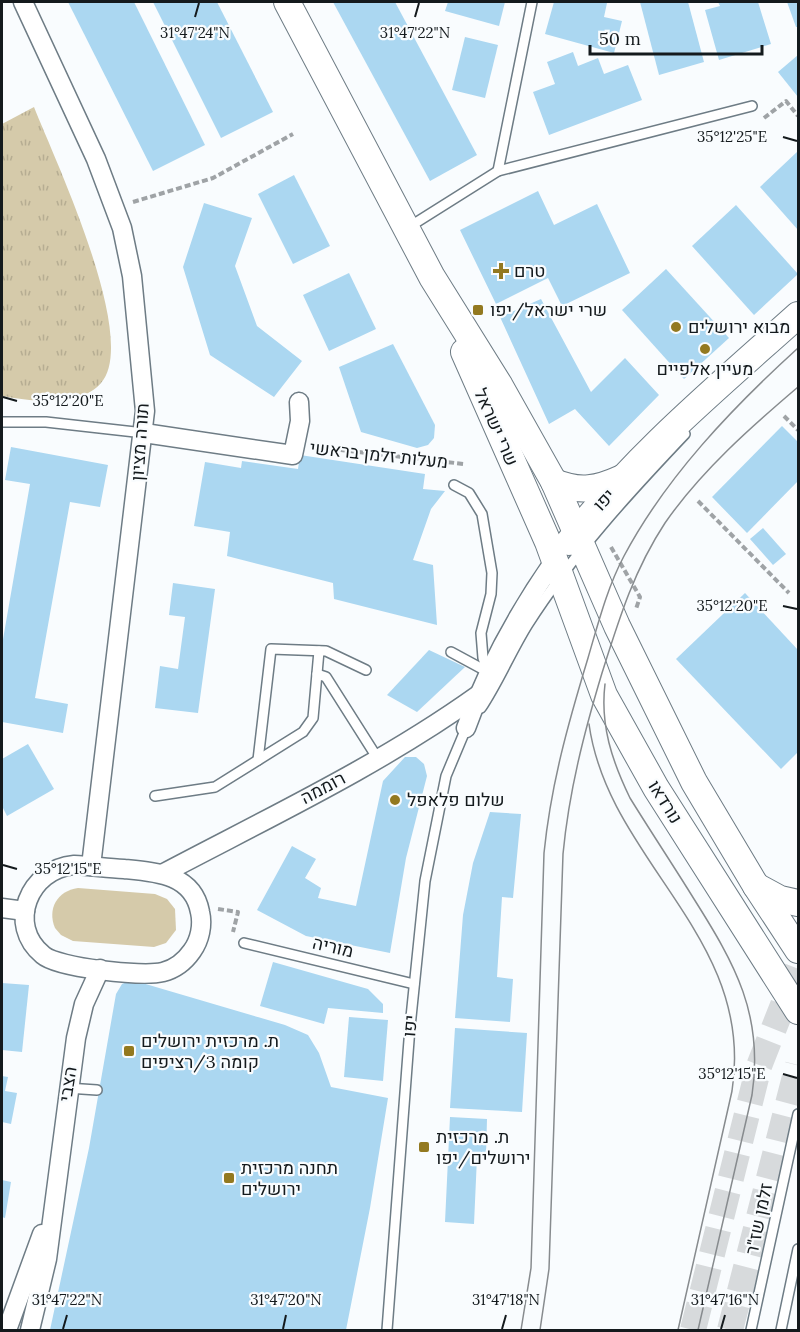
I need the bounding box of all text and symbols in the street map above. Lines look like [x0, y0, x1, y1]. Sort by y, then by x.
scale bar [590, 18, 762, 56]
text: 31°47'24"N [160, 23, 230, 42]
text: 31°47'22"N [380, 23, 450, 42]
text: 50 m [599, 27, 641, 50]
text: 35°12'25"E [697, 127, 767, 146]
place label: טרם [514, 259, 545, 282]
marker: טרם [492, 262, 510, 280]
place label: שרי ישראל/יפו [490, 298, 607, 321]
marker: שרי ישראל/יפו [471, 303, 485, 317]
place label: מבוא ירושלים [688, 315, 790, 338]
marker: מבוא ירושלים [669, 320, 683, 334]
marker: מעיין אלפיים [698, 342, 712, 356]
place label: מעיין אלפיים [657, 357, 753, 380]
street label: שרי ישראל [469, 384, 524, 469]
text: 35°12'20"E [32, 391, 104, 410]
street label: תורה מציון [125, 402, 154, 482]
street label: מעלות זלמן בראשי [309, 436, 449, 473]
street label: יפו [588, 484, 620, 516]
text: 35°12'20"E [696, 596, 768, 615]
street label: רוממה [296, 766, 349, 809]
street label: נורדאו [643, 776, 688, 828]
place label: שלום פלאפל [407, 788, 505, 811]
marker: שלום פלאפל [388, 793, 402, 807]
text: 35°12'15"E [34, 859, 102, 878]
street label: מוריה [310, 931, 356, 962]
street label: יפו [397, 1014, 422, 1038]
place label: ת. מרכזית ירושלים קומה 3/רציפים [141, 1029, 279, 1073]
marker: ת. מרכזית ירושלים קומה 3/רציפים [122, 1044, 136, 1058]
text: 35°12'15"E [698, 1064, 766, 1083]
street label: הצבי [53, 1065, 82, 1103]
place label: ת. מרכזית ירושלים/יפו [436, 1125, 530, 1169]
marker: ת. מרכזית ירושלים/יפו [417, 1140, 431, 1154]
place label: תחנה מרכזית ירושלים [241, 1156, 338, 1200]
marker: תחנה מרכזית ירושלים [222, 1171, 236, 1185]
street label: זלמן שז"ר [740, 1181, 777, 1257]
text: 31°47'22"N [32, 1290, 102, 1309]
text: 31°47'20"N [250, 1290, 322, 1309]
text: 31°47'18"N [472, 1290, 540, 1309]
text: 31°47'16"N [691, 1290, 759, 1309]

